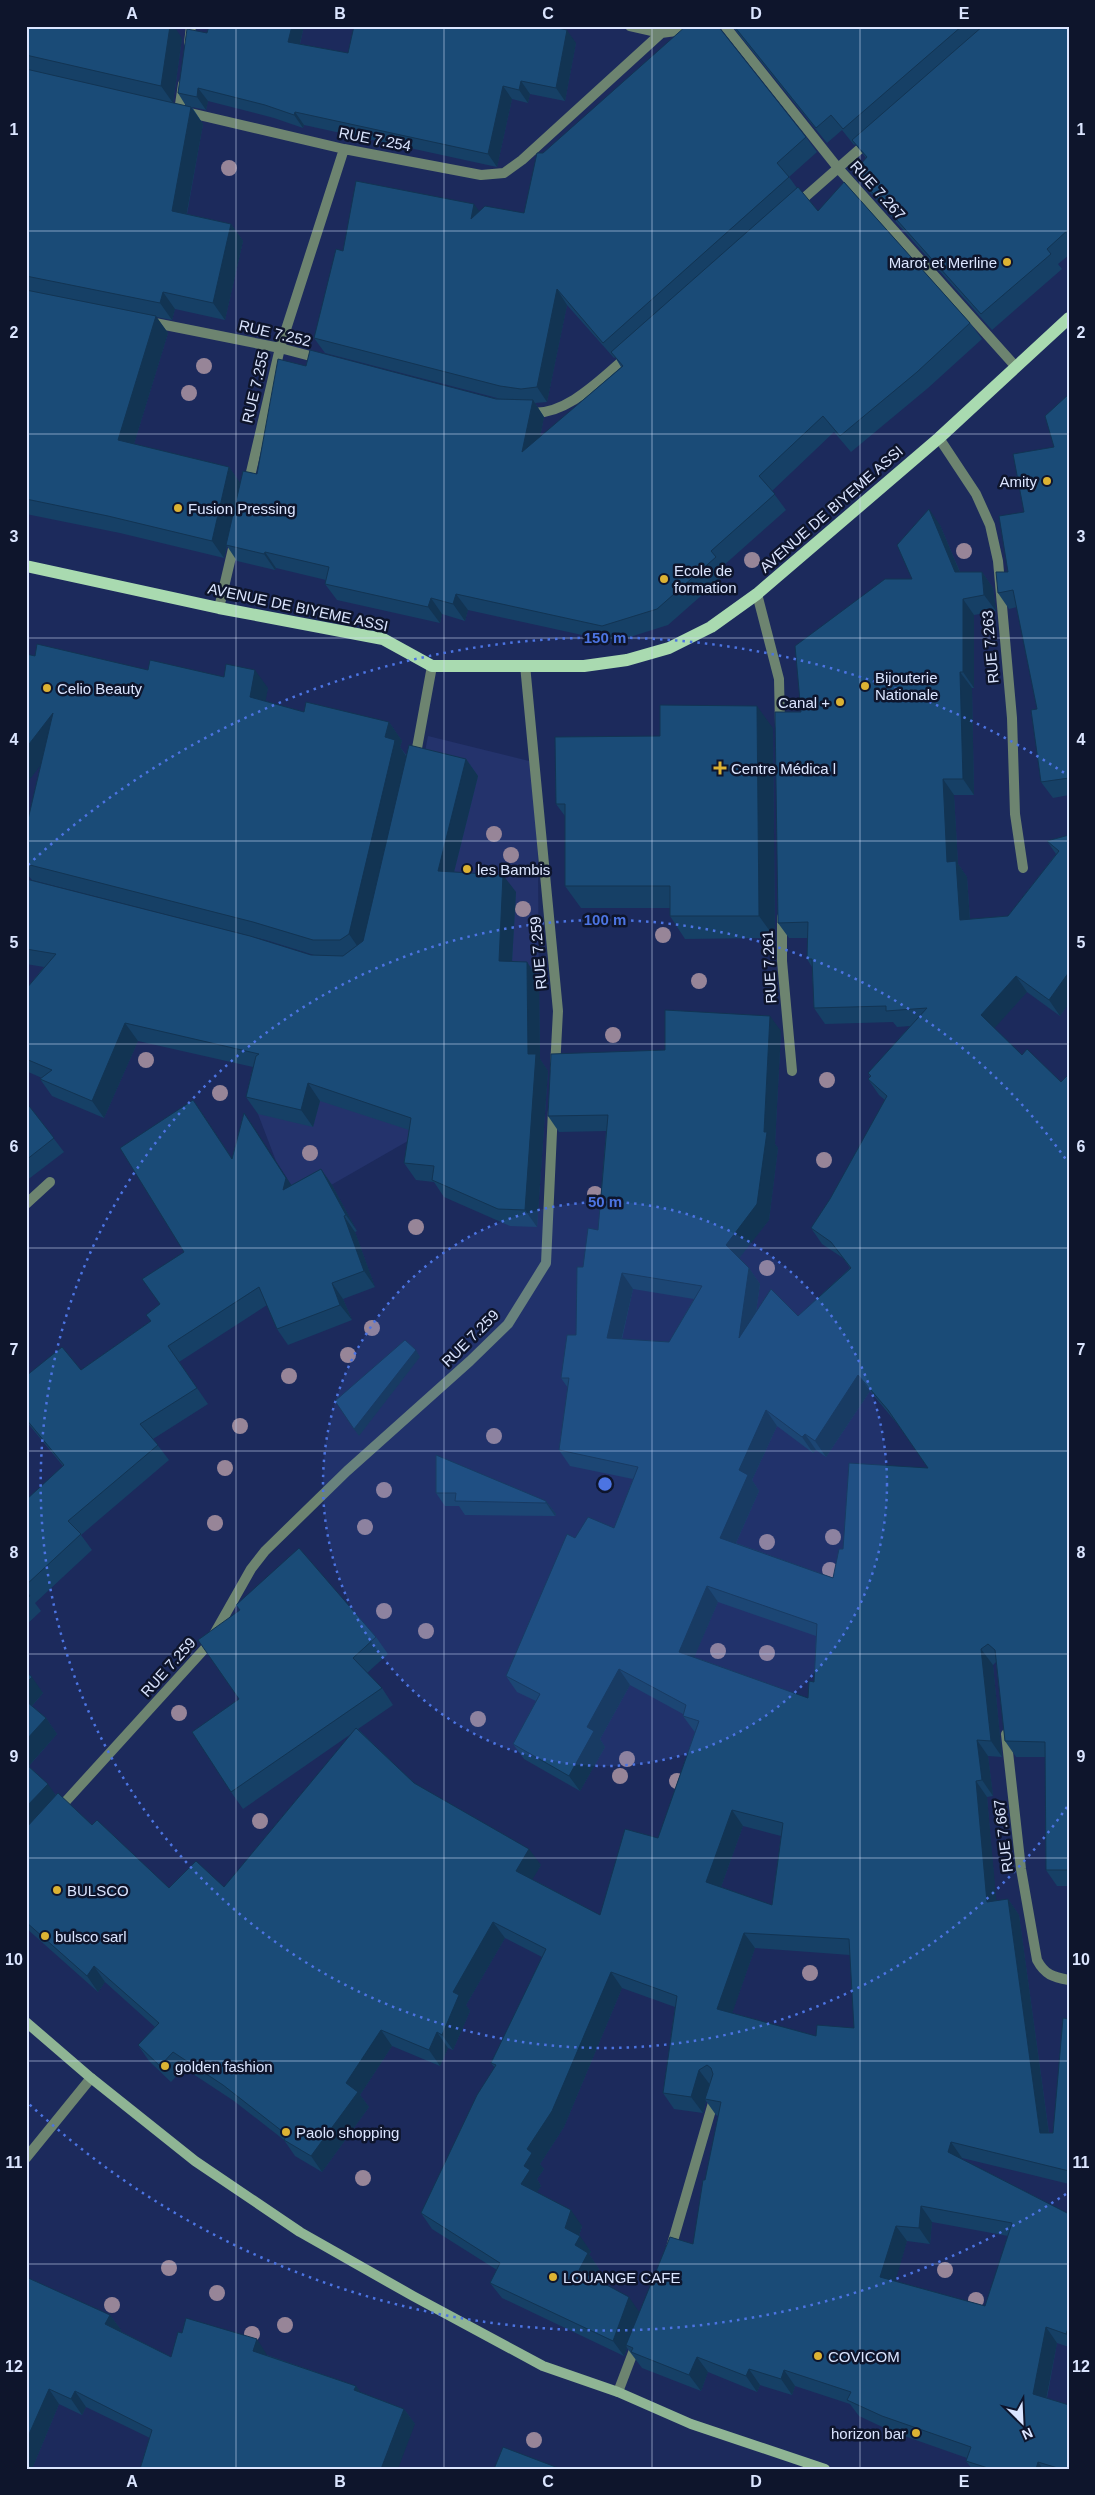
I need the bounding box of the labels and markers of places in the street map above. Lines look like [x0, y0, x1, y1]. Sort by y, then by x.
place label: Marot et Merline [889, 254, 997, 271]
marker: Marot et Merline [1001, 256, 1013, 268]
place label: Amity [1000, 473, 1038, 490]
marker: Amity [1041, 475, 1053, 487]
place label: Fusion Pressing [188, 500, 296, 517]
marker: Fusion Pressing [172, 502, 184, 514]
place label: Ecole de formation [674, 562, 737, 596]
marker: Ecole de formation [658, 573, 670, 585]
place label: Bijouterie Nationale [875, 669, 938, 703]
place label: Celio Beauty [57, 680, 143, 697]
marker: Bijouterie Nationale [859, 680, 871, 692]
marker: Celio Beauty [41, 682, 53, 694]
place label: Canal + [778, 694, 830, 711]
marker: Canal + [834, 696, 846, 708]
place label: Centre Médica l [731, 760, 836, 777]
marker: Centre Médica l [713, 761, 727, 775]
place label: les Bambis [477, 861, 550, 878]
marker: les Bambis [461, 863, 473, 875]
centre of rings [596, 1475, 614, 1493]
place label: BULSCO [67, 1882, 129, 1899]
marker: BULSCO [51, 1884, 63, 1896]
place label: bulsco sarl [55, 1928, 127, 1945]
marker: bulsco sarl [39, 1930, 51, 1942]
place label: golden fashion [175, 2058, 273, 2075]
marker: golden fashion [159, 2060, 171, 2072]
place label: Paolo shopping [296, 2124, 399, 2141]
marker: Paolo shopping [280, 2126, 292, 2138]
place label: LOUANGE CAFE [563, 2269, 681, 2286]
marker: LOUANGE CAFE [547, 2271, 559, 2283]
place label: COVICOM [828, 2348, 900, 2365]
marker: COVICOM [812, 2350, 824, 2362]
place label: horizon bar [831, 2425, 906, 2442]
marker: horizon bar [910, 2427, 922, 2439]

